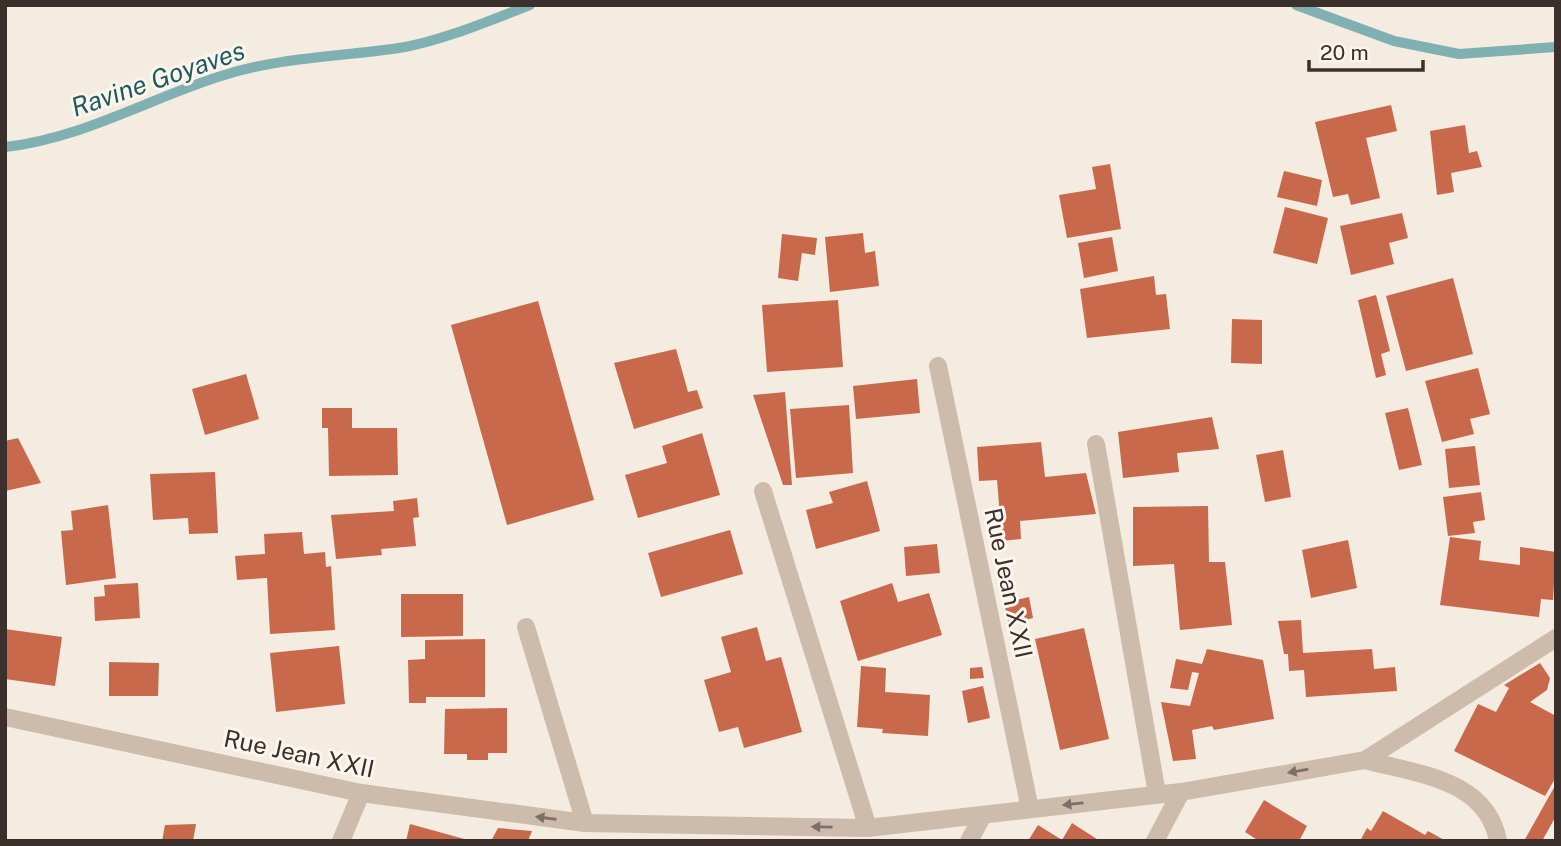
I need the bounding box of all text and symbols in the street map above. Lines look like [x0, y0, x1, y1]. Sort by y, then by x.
scale bar [1309, 28, 1423, 72]
water label: Ravine Goyaves [67, 34, 249, 123]
text: 20 m [1320, 40, 1369, 65]
street label: Rue Jean XXII [979, 505, 1039, 660]
street label: Rue Jean XXII [222, 723, 377, 783]
one-way arrow [1287, 766, 1309, 777]
one-way arrow [1062, 799, 1084, 810]
one-way arrow [535, 812, 557, 823]
one-way arrow [811, 821, 833, 833]

